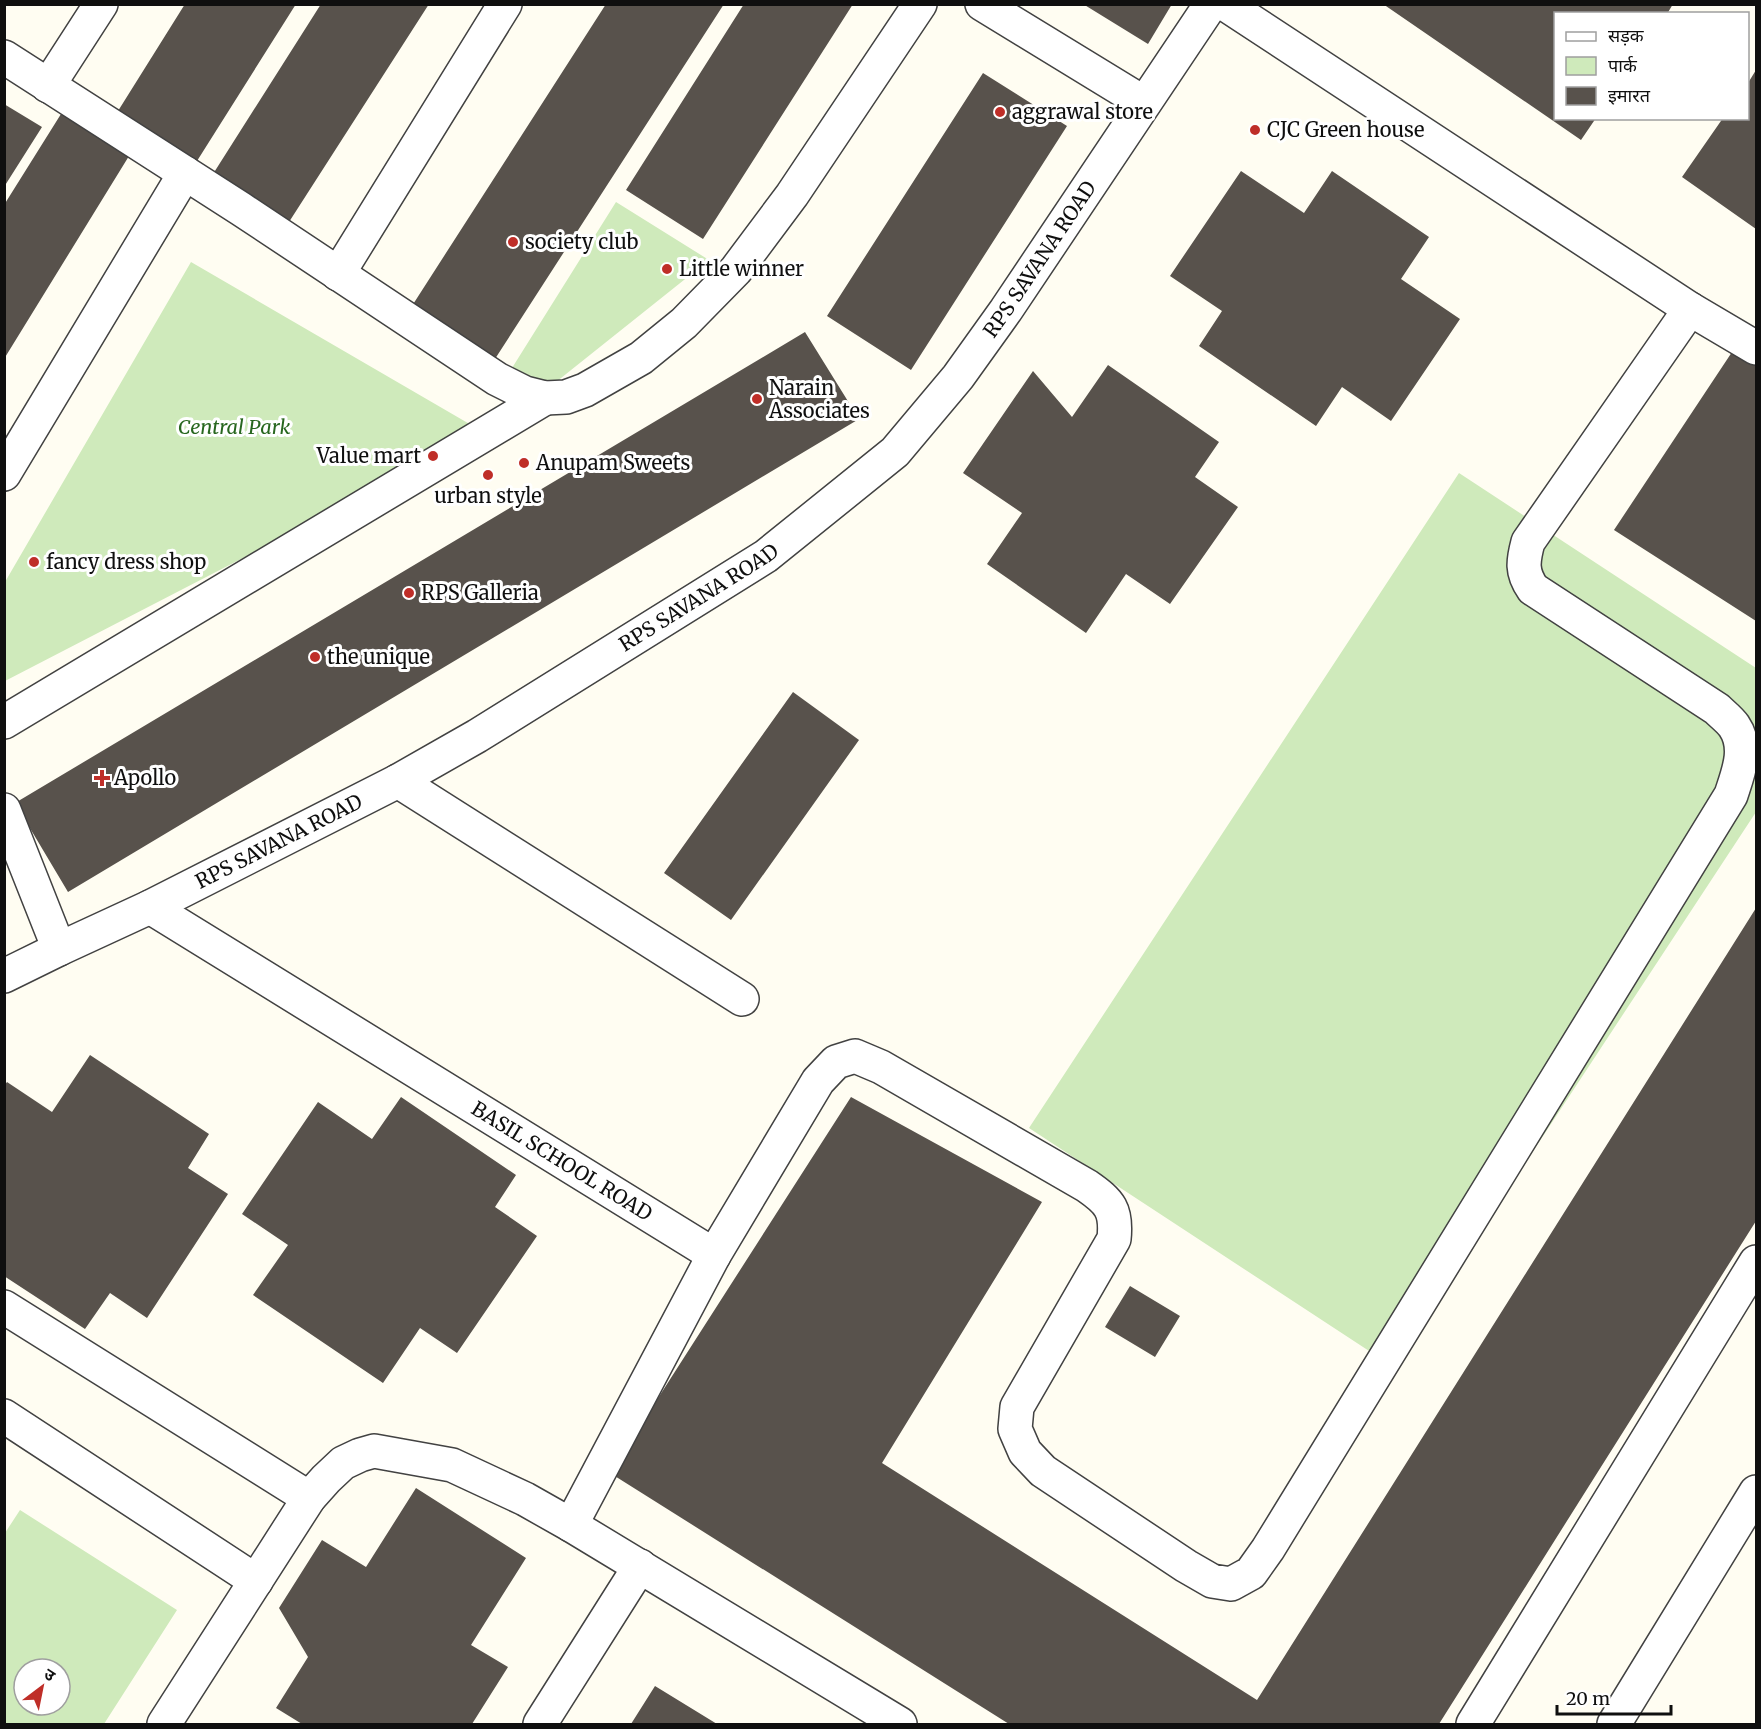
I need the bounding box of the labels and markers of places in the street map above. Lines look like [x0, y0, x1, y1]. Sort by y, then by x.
place label: aggrawal store [1012, 99, 1153, 124]
marker: aggrawal store [993, 105, 1007, 119]
place label: CJC Green house [1267, 117, 1424, 142]
marker: CJC Green house [1248, 123, 1262, 137]
place label: society club [525, 229, 638, 254]
marker: society club [506, 235, 520, 249]
place label: Little winner [679, 256, 804, 281]
marker: Little winner [660, 262, 674, 276]
place label: Narain Associates [768, 375, 870, 423]
marker: Narain Associates [750, 392, 764, 406]
place label: Value mart [316, 443, 421, 468]
marker: Value mart [426, 449, 440, 463]
place label: Anupam Sweets [535, 450, 690, 475]
marker: Anupam Sweets [517, 456, 531, 470]
marker: urban style [481, 468, 495, 482]
place label: urban style [434, 483, 542, 508]
place label: fancy dress shop [46, 549, 206, 574]
marker: fancy dress shop [27, 555, 41, 569]
place label: RPS Galleria [421, 580, 539, 605]
marker: RPS Galleria [402, 586, 416, 600]
place label: the unique [327, 644, 430, 669]
marker: the unique [308, 650, 322, 664]
place label: Apollo [113, 765, 176, 790]
marker: Apollo [95, 771, 109, 785]

